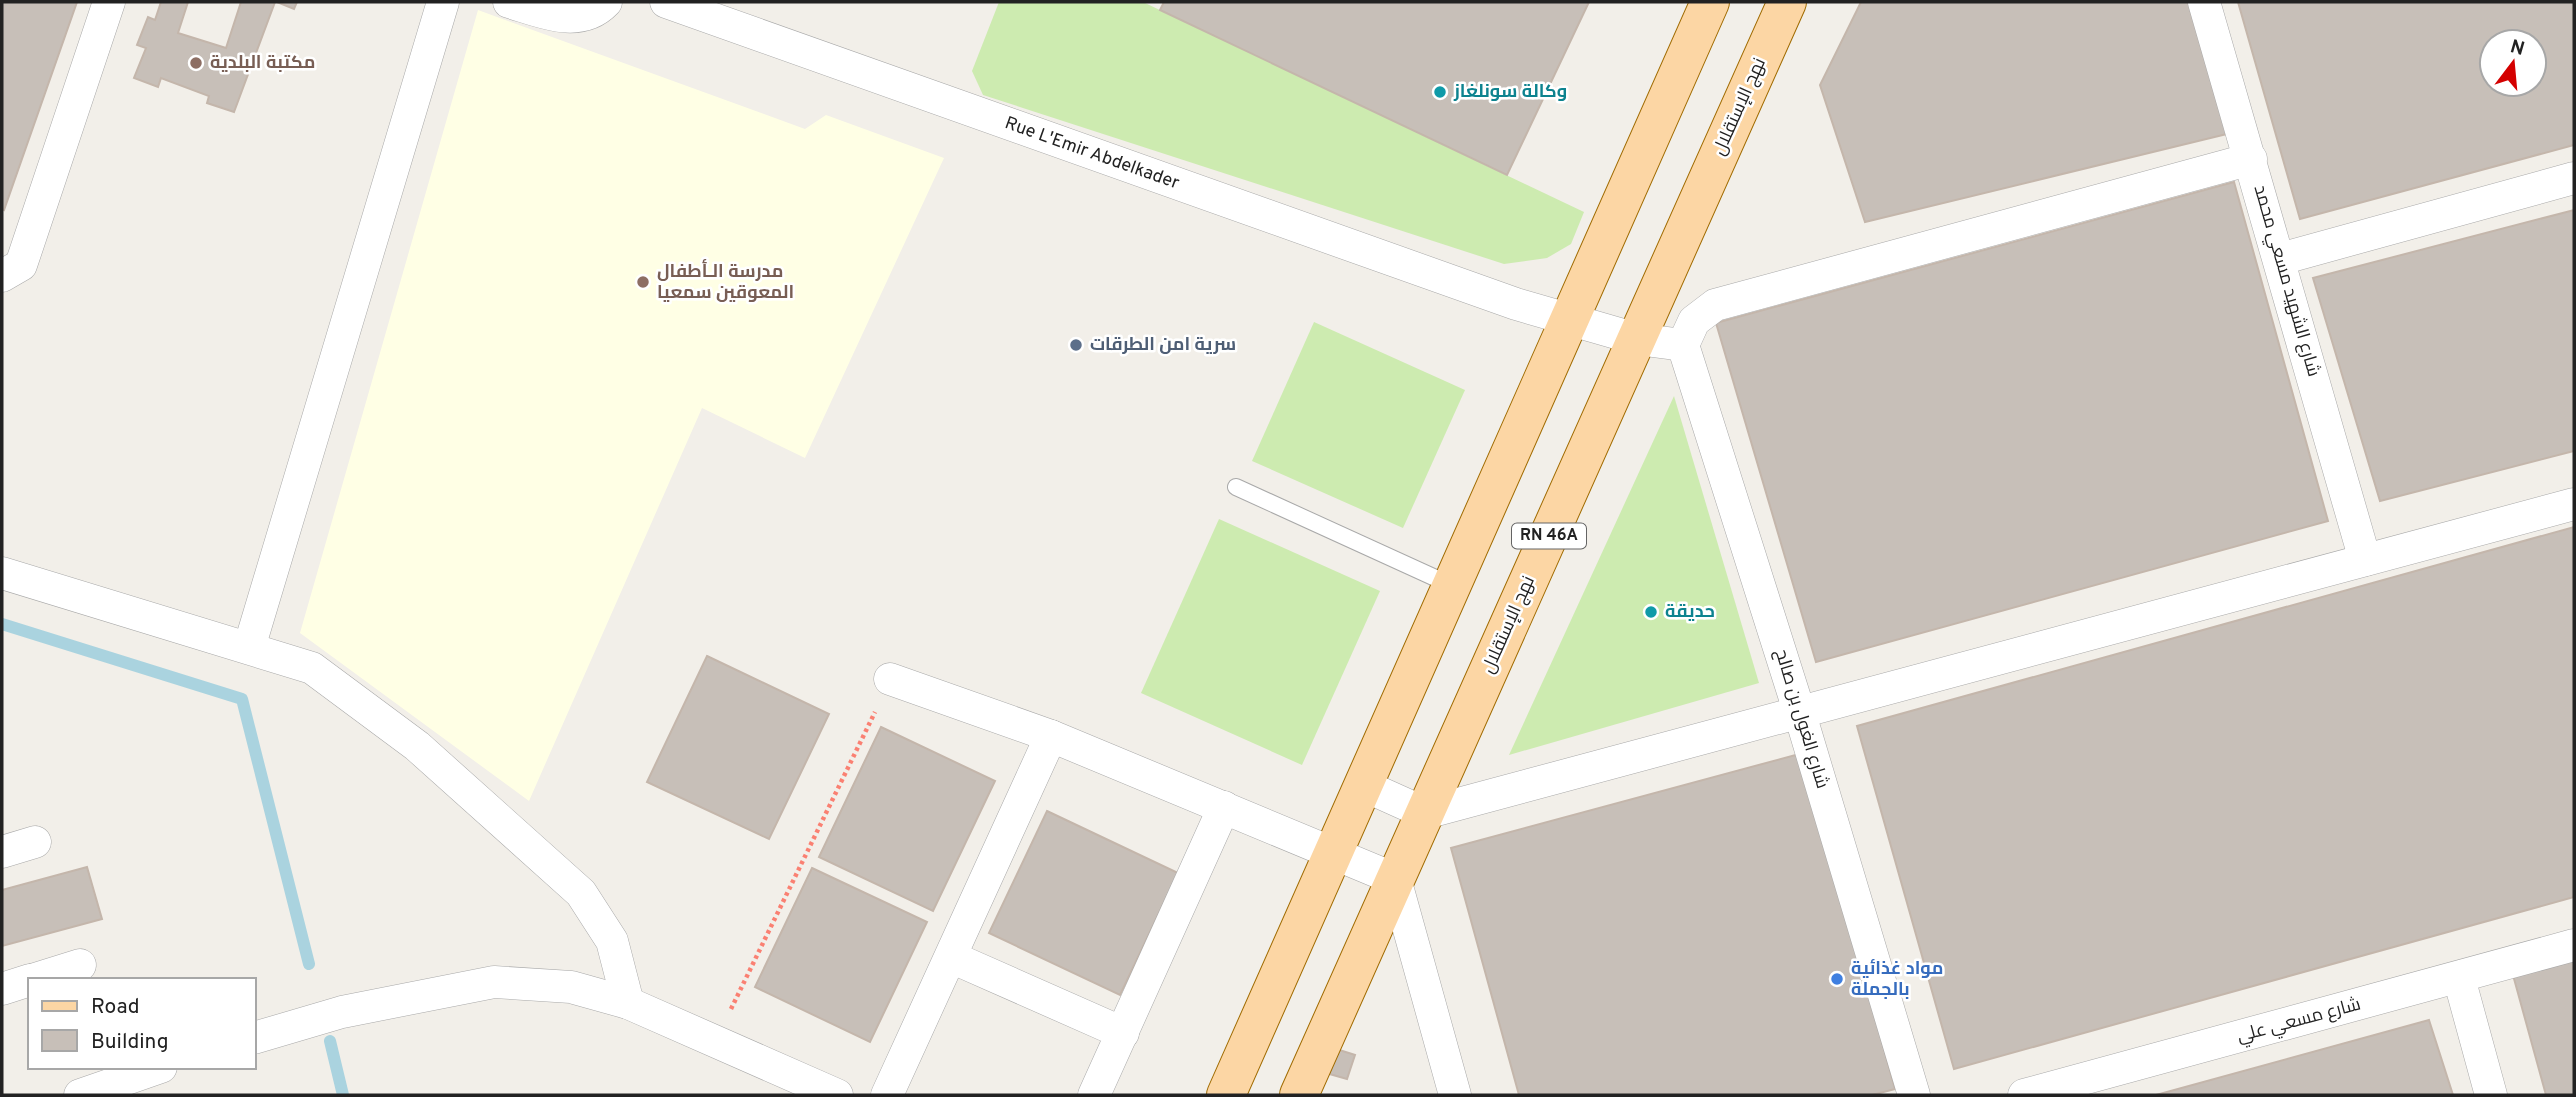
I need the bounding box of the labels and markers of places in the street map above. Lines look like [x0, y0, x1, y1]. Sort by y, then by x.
place label: مكتبة البلدية [210, 52, 315, 75]
marker: مكتبة البلدية [188, 55, 204, 71]
place label: وكالة سونلغاز [1453, 81, 1567, 104]
marker: وكالة سونلغاز [1432, 84, 1448, 100]
place label: مدرسة الـأطفال المعوقين سمعيا [657, 258, 794, 305]
marker: مدرسة الـأطفال المعوقين سمعيا [635, 274, 651, 290]
place label: سرية امن الطرقات [1090, 334, 1236, 357]
marker: سرية امن الطرقات [1068, 337, 1084, 353]
place label: حديقة [1665, 601, 1715, 624]
marker: حديقة [1643, 604, 1659, 620]
place label: مواد غذائية بالجملة [1851, 958, 1943, 1002]
marker: مواد غذائية بالجملة [1829, 971, 1845, 987]

